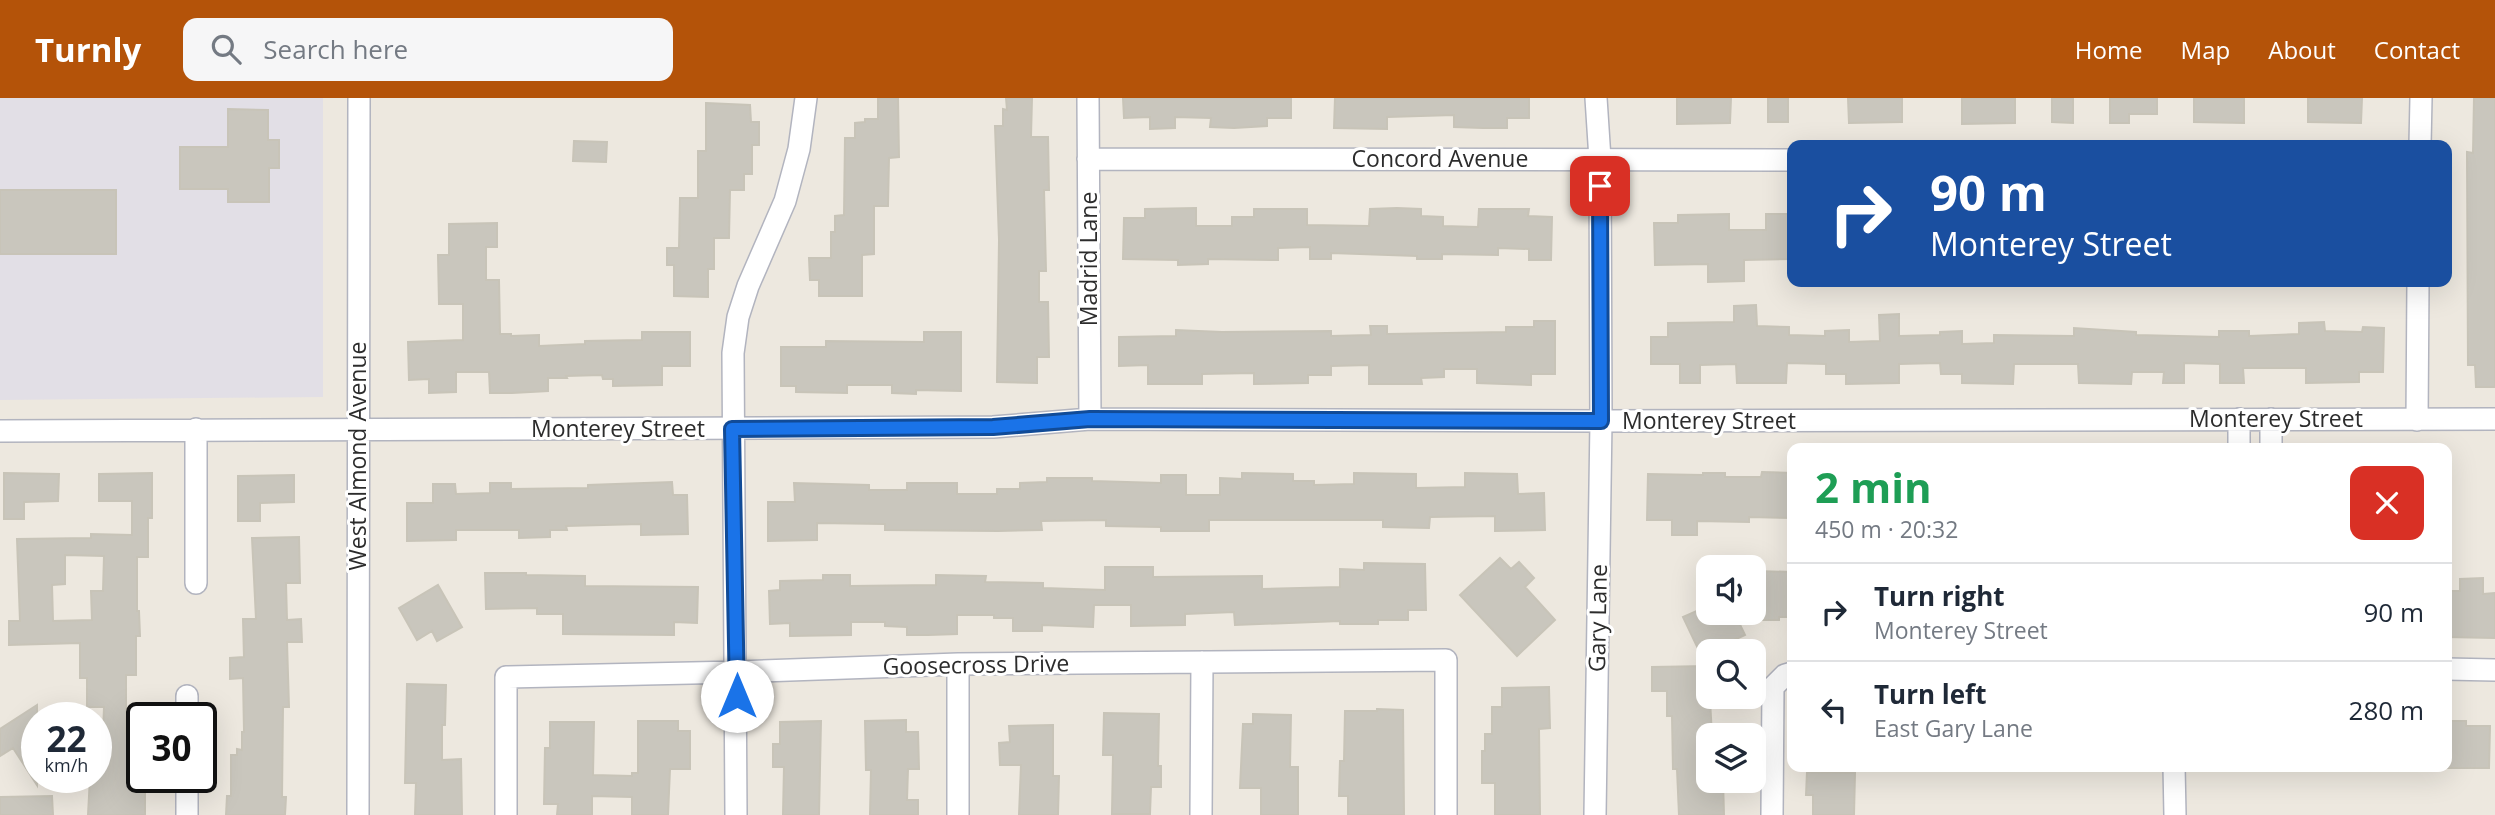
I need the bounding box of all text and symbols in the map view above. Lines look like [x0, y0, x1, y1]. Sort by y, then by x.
search box [183, 18, 673, 81]
text: Turnly [35, 27, 141, 72]
icon: search [207, 30, 245, 68]
text: Search here [263, 31, 408, 67]
text: Home [2075, 33, 2143, 66]
text: Map [2181, 33, 2230, 66]
text: About [2268, 33, 2336, 66]
text: Contact [2374, 33, 2460, 66]
street label: Concord Avenue [1352, 142, 1528, 174]
pin [1570, 156, 1630, 216]
text: 90 m [1930, 159, 2047, 225]
icon: arrive [1581, 167, 1619, 205]
icon: right [1815, 168, 1906, 259]
street label: Madrid Lane [1072, 192, 1104, 326]
text: Monterey Street [1930, 222, 2172, 265]
street label: West Almond Avenue [341, 342, 373, 571]
street label: Monterey Street [2189, 402, 2363, 434]
street label: Monterey Street [1622, 404, 1796, 436]
street label: Monterey Street [531, 412, 705, 444]
text: 2 min [1815, 458, 1932, 515]
button: close [2350, 466, 2424, 540]
text: 450 m · 20:32 [1815, 513, 1958, 545]
map controls [1696, 555, 1766, 793]
button: sound [1696, 555, 1766, 625]
street label: Gary Lane [1580, 564, 1614, 672]
text: Turn right [1874, 578, 2005, 614]
icon: right [1815, 593, 1853, 631]
text: 90 m [2363, 594, 2424, 630]
text: Monterey Street [1874, 614, 2048, 646]
button: search [1696, 639, 1766, 709]
street label: Goosecross Drive [882, 646, 1070, 682]
position arrow [700, 659, 774, 733]
text: Turn left [1874, 676, 1986, 712]
icon: left [1815, 691, 1853, 729]
text: 280 m [2349, 692, 2424, 728]
speed limit sign: 30 [126, 702, 217, 793]
text: East Gary Lane [1874, 712, 2033, 744]
text: 22 [46, 715, 87, 762]
button: layers [1696, 723, 1766, 793]
text: km/h [45, 753, 88, 777]

